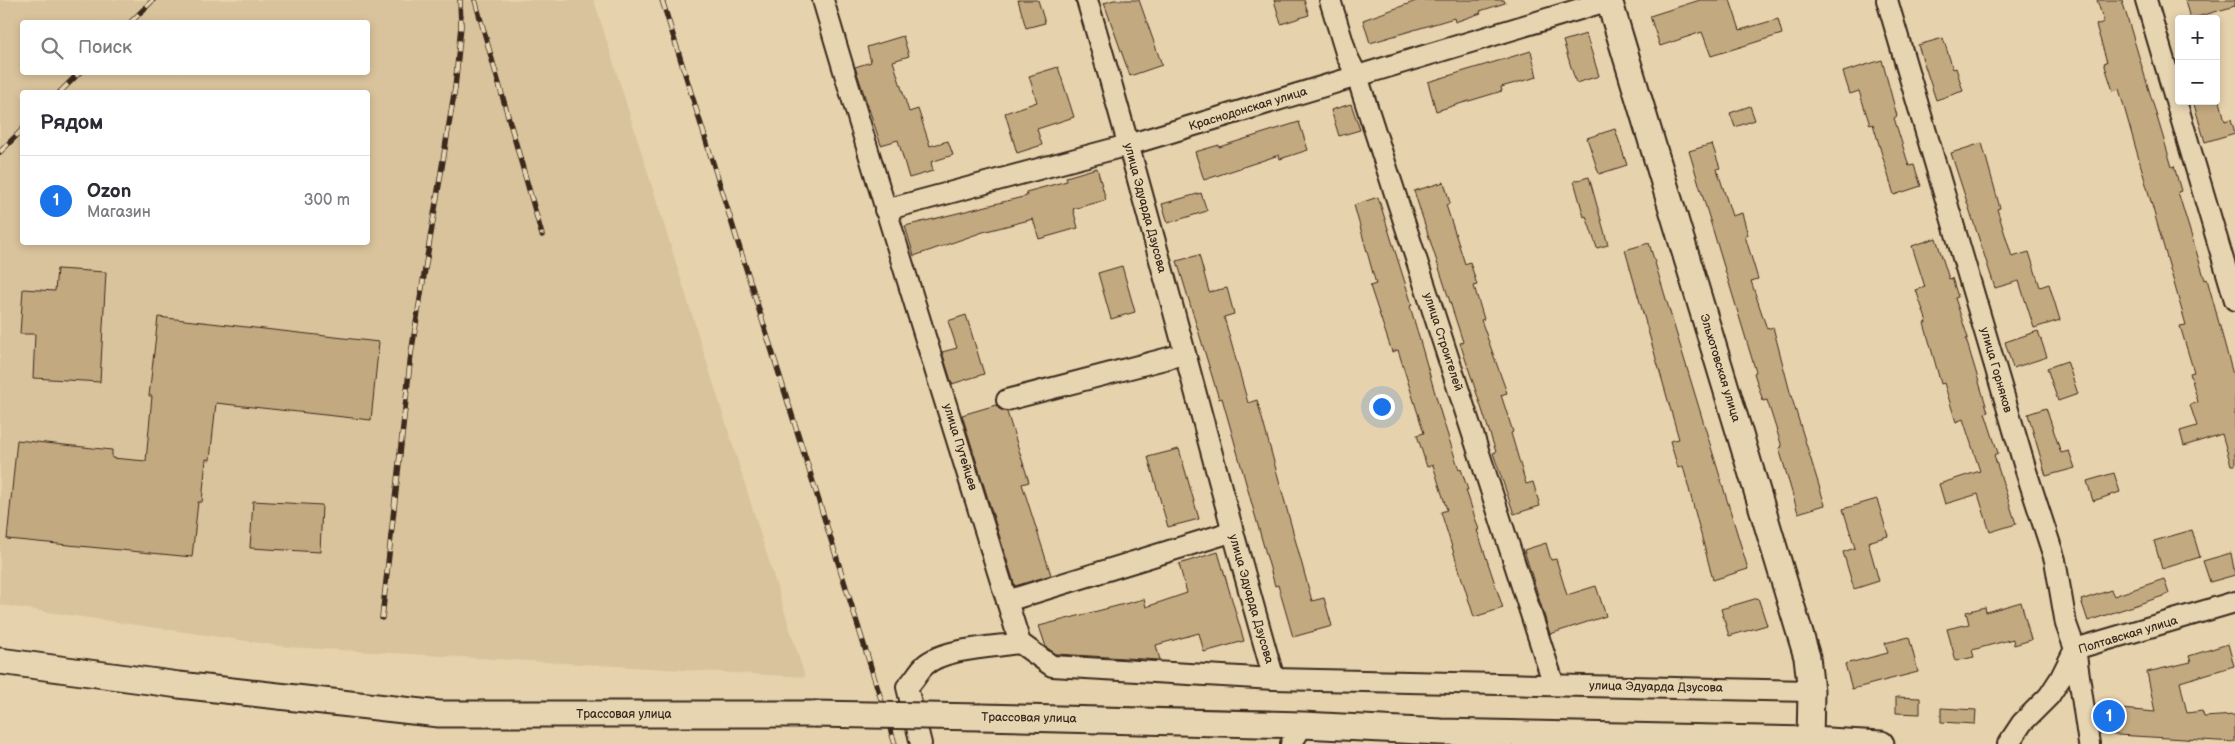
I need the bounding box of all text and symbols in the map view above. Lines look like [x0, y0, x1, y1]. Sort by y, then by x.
map controls [2175, 15, 2220, 105]
button: + [2175, 15, 2220, 60]
search box [20, 20, 370, 75]
icon: search [38, 34, 66, 62]
text: Поиск [78, 36, 132, 59]
button: − [2175, 60, 2220, 105]
street label: Краснодонская улица [1187, 84, 1309, 134]
text: Рядом [40, 110, 103, 135]
street label: улица Эдуарда Дзусова [1120, 141, 1170, 275]
text: Ozon [87, 180, 131, 203]
text: 1 [53, 191, 59, 210]
text: 300 m [304, 191, 350, 210]
text: Магазин [87, 203, 151, 222]
street label: улица Строителей [1420, 291, 1466, 393]
street label: Эльхотовская улица [1696, 312, 1744, 424]
street label: улица Горняков [1977, 326, 2016, 415]
your location [1369, 394, 1395, 420]
street label: улица Путейцев [940, 402, 981, 493]
street label: улица Эдуарда Дзусова [1225, 533, 1277, 665]
street label: Полтавская улица [2077, 613, 2179, 657]
street label: улица Эдуарда Дзусова [1589, 678, 1723, 696]
pin: 1 [2093, 697, 2125, 735]
street label: Трассовая улица [576, 707, 672, 722]
street label: Трассовая улица [981, 710, 1077, 726]

